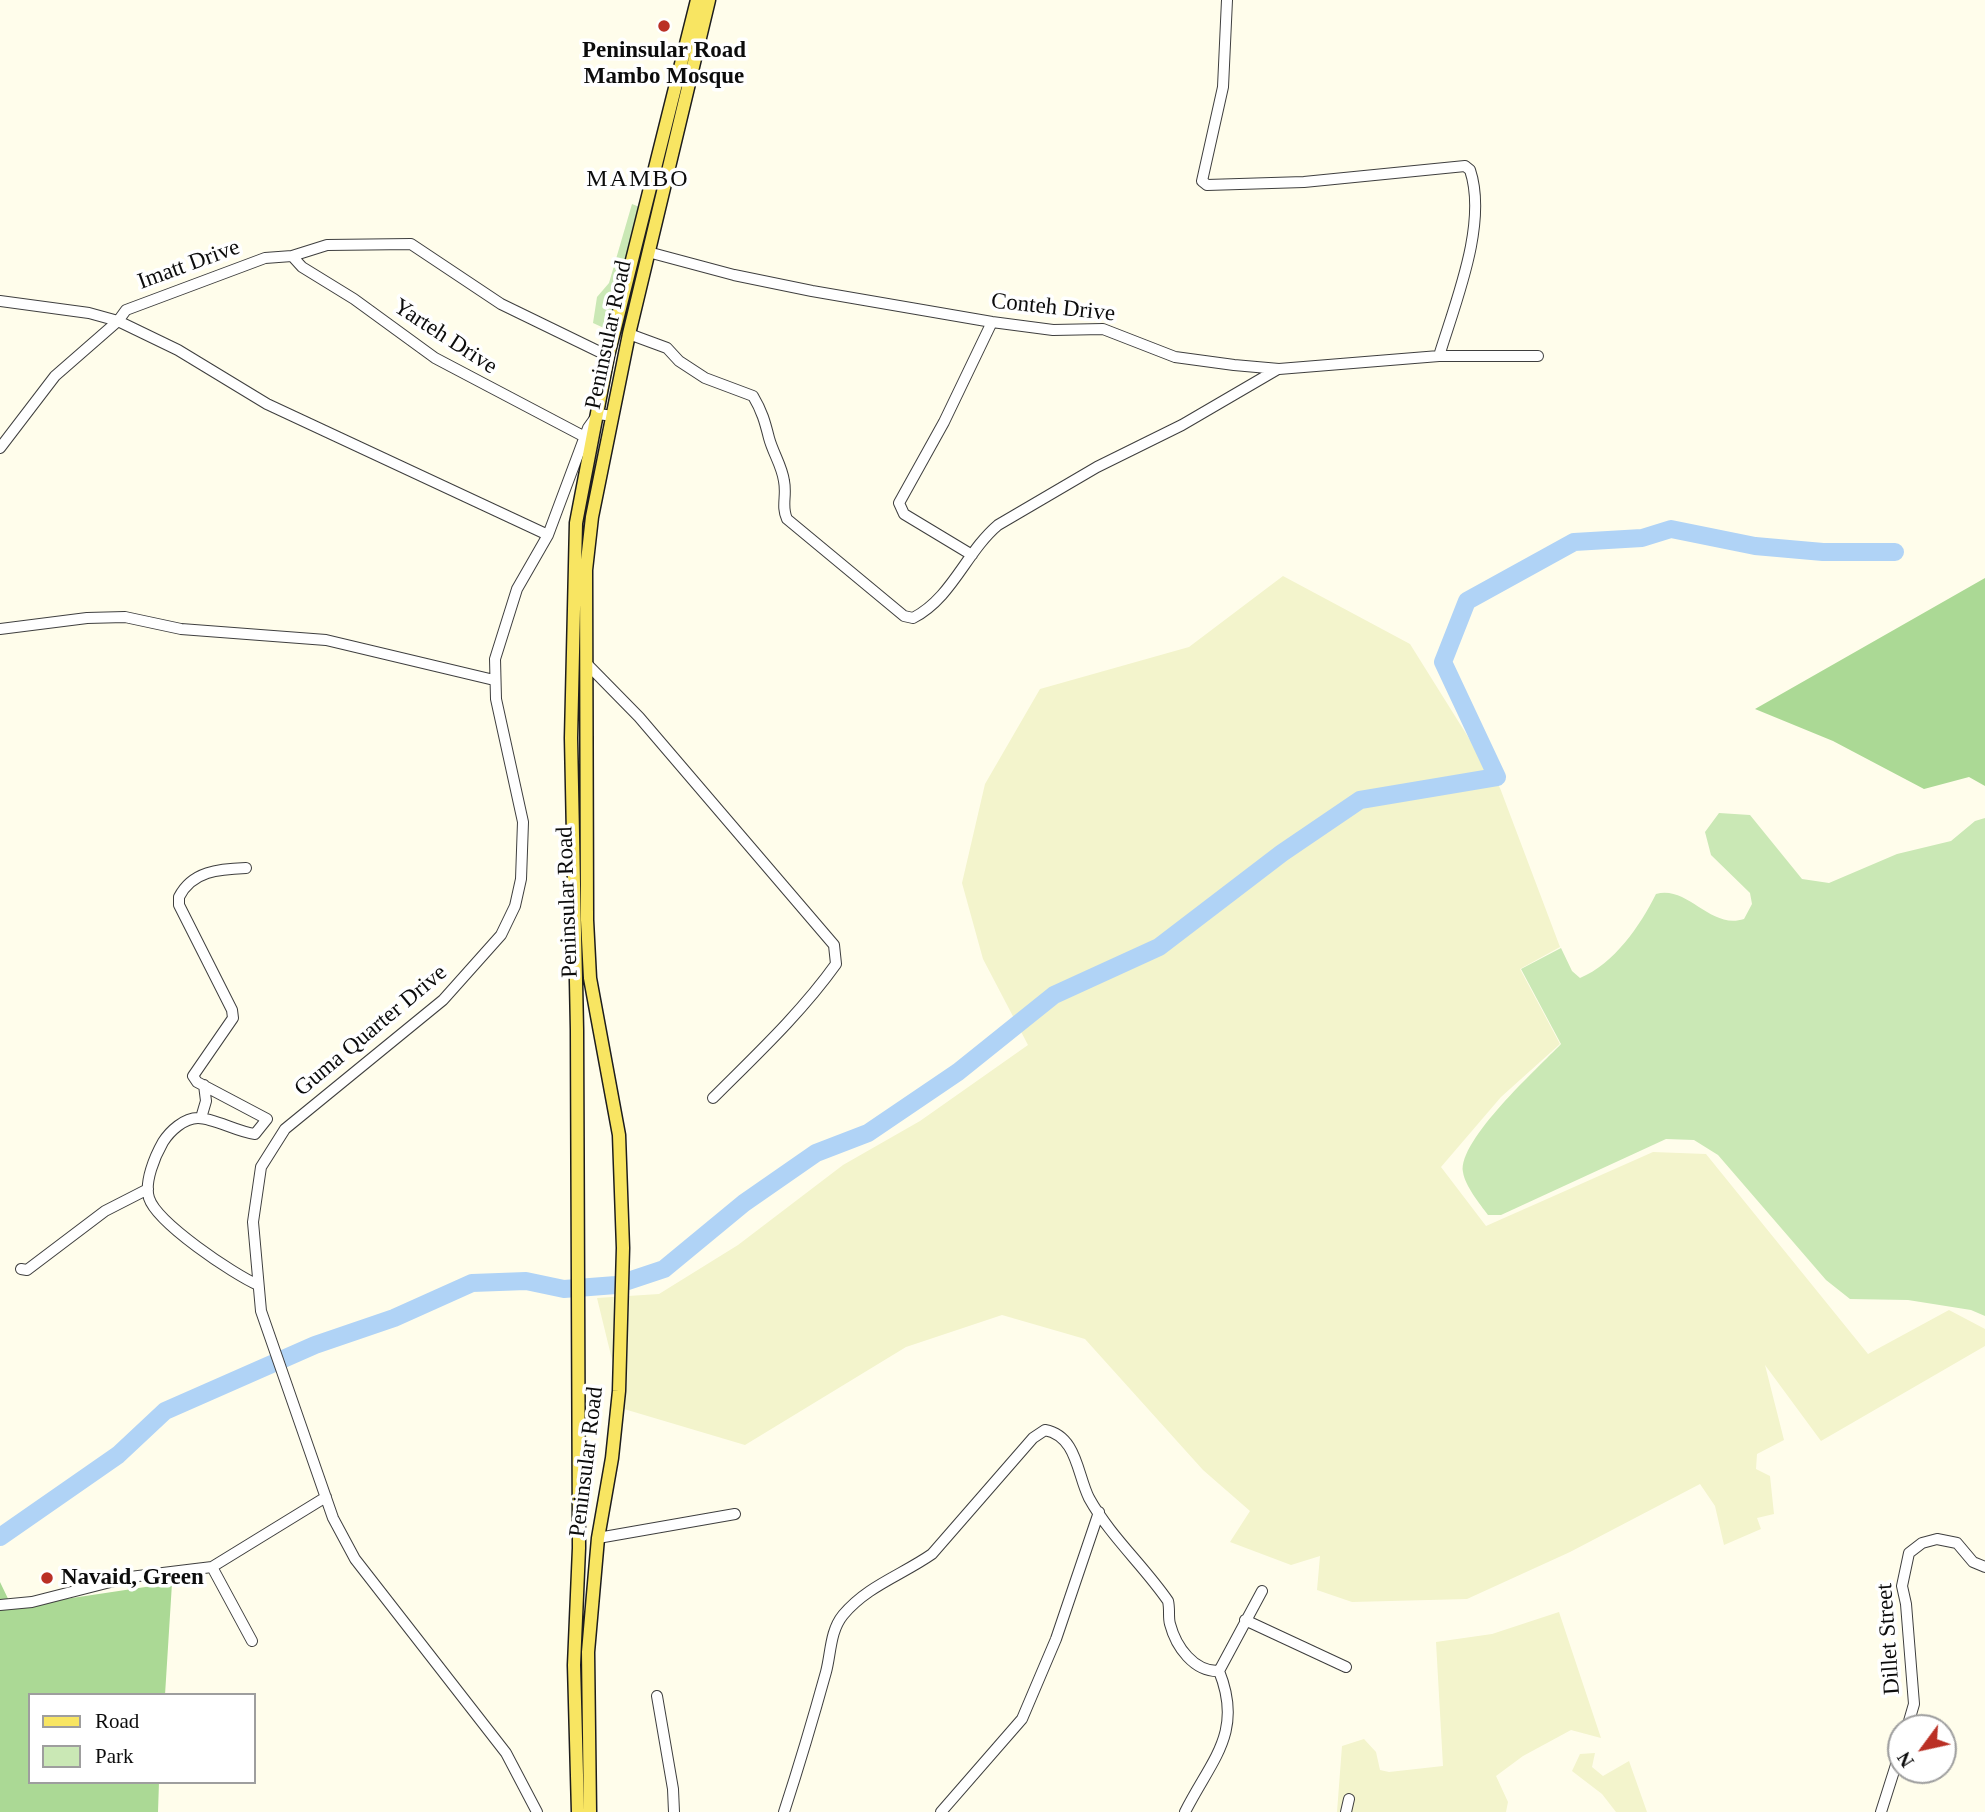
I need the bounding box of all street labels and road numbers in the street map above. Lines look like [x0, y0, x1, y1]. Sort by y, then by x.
street label: Imatt Drive [134, 234, 244, 296]
street label: Peninsular Road [580, 258, 638, 412]
street label: Conteh Drive [990, 288, 1116, 328]
street label: Yarteh Drive [388, 293, 502, 381]
street label: Peninsular Road [552, 826, 584, 978]
street label: Guma Quarter Drive [289, 959, 453, 1103]
street label: Peninsular Road [564, 1385, 610, 1539]
street label: Dillet Street [1871, 1582, 1907, 1696]

